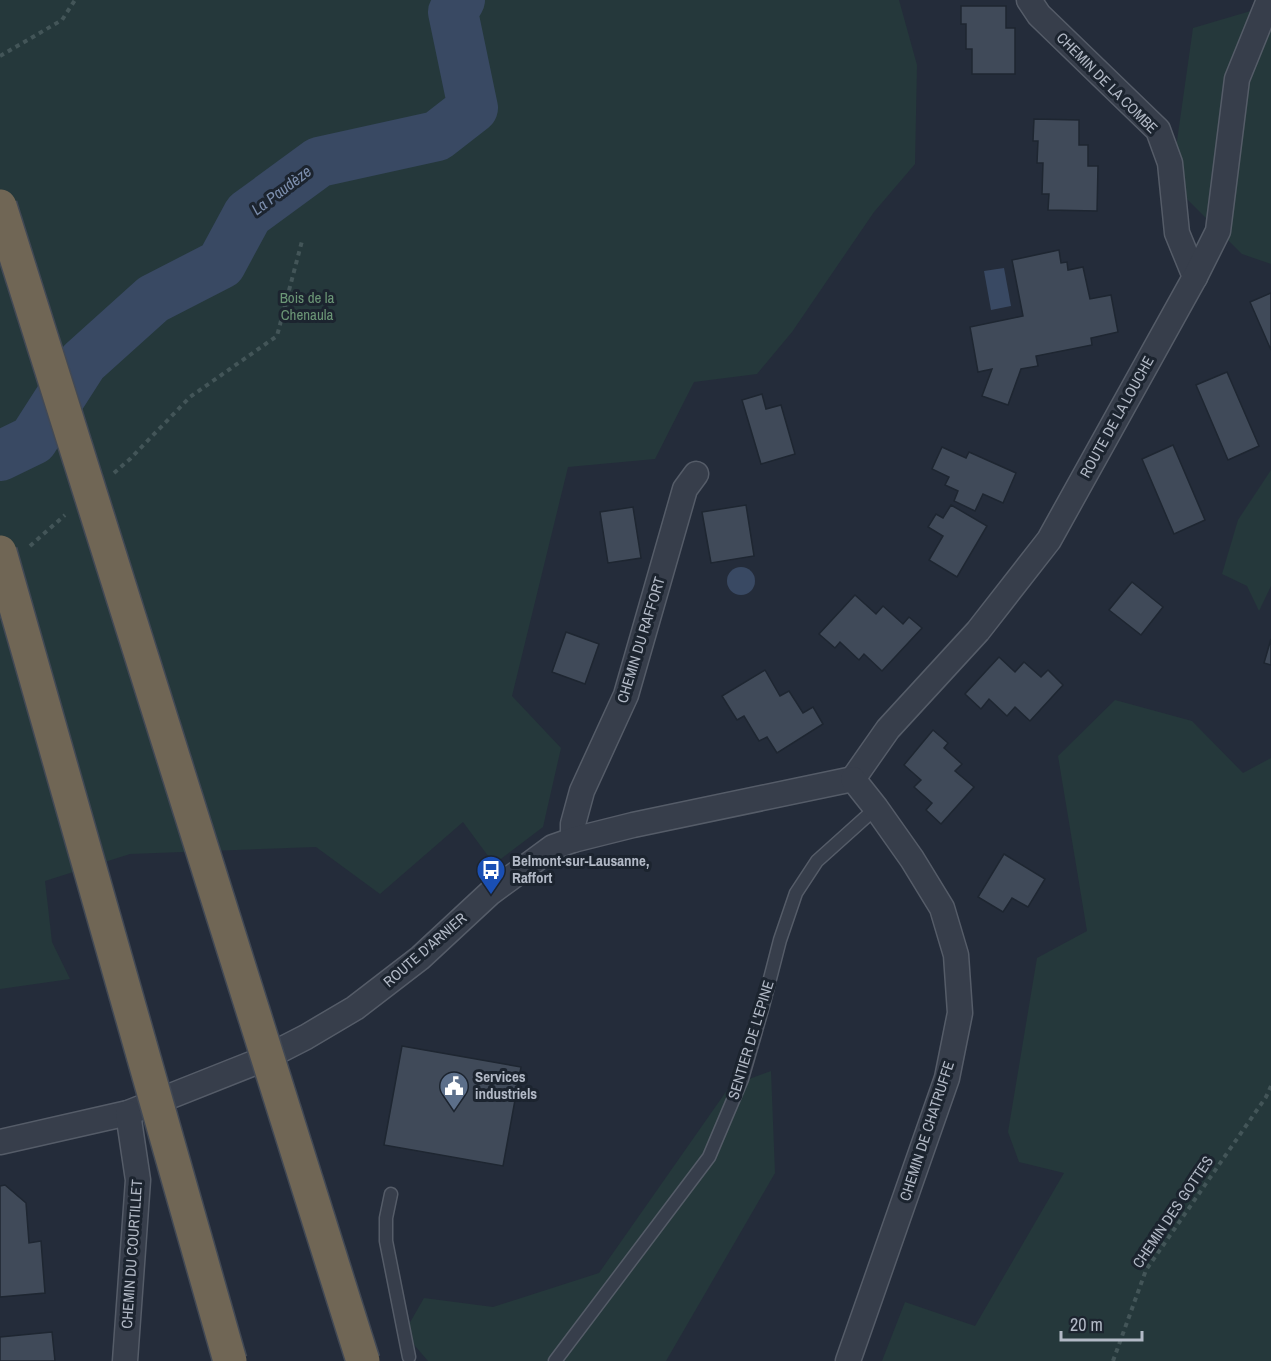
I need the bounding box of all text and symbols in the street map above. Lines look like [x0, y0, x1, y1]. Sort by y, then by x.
street label: CHEMIN DE LA COMBE [1052, 27, 1163, 138]
water label: La Paudèze [246, 160, 316, 220]
park label: Bois de la Chenaula [280, 287, 335, 325]
street label: ROUTE DE LA LOUCHE [1074, 352, 1159, 481]
street label: CHEMIN DU RAFFORT [611, 574, 670, 706]
place label: Belmont-sur-Lausanne, Raffort [512, 850, 649, 888]
bus stop icon: Belmont-sur-Lausanne, Raffort [475, 854, 507, 896]
street label: ROUTE D'ARNIER [378, 907, 471, 992]
street label: SENTIER DE L'EPINE [722, 978, 779, 1102]
street label: CHEMIN DE CHATRUFFE [894, 1058, 959, 1204]
place label: Services industriels [475, 1066, 537, 1104]
public building icon: Services industriels [438, 1070, 470, 1112]
street label: CHEMIN DES GOTTES [1127, 1151, 1218, 1272]
street label: CHEMIN DU COURTILLET [116, 1178, 147, 1329]
scale bar [1061, 1304, 1142, 1342]
text: 20 m [1070, 1312, 1103, 1337]

